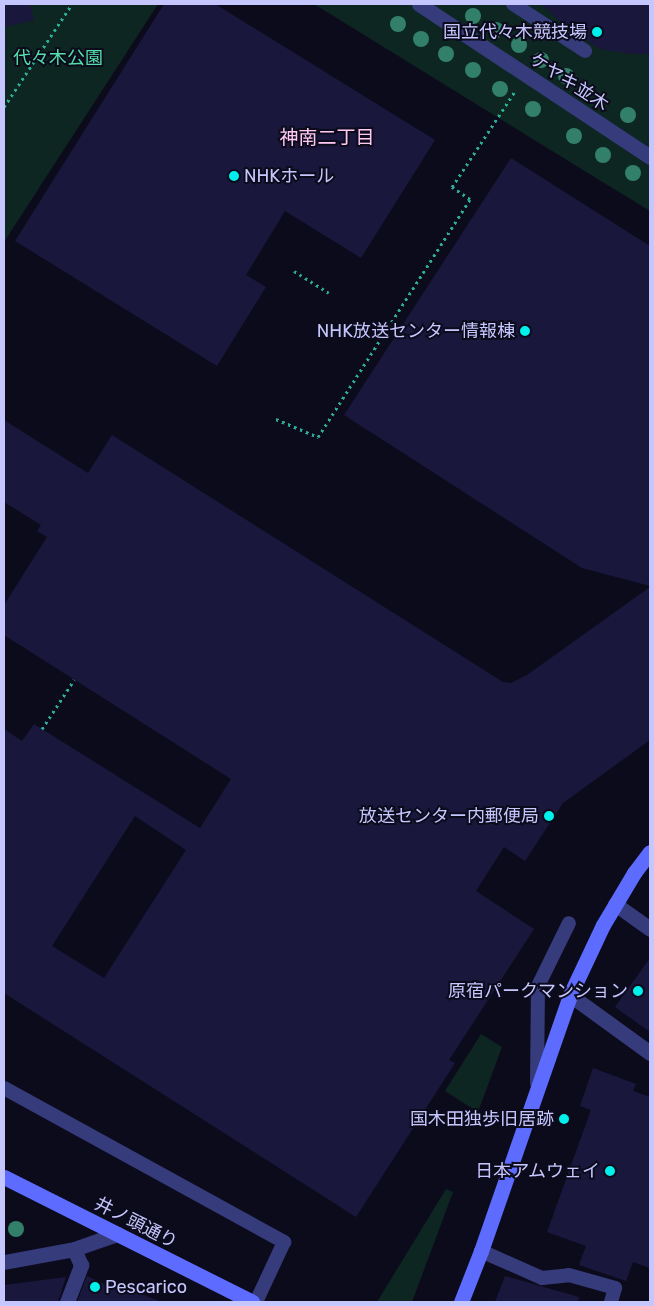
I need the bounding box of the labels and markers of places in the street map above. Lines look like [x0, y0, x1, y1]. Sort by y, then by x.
place label: 国立代々木競技場 [443, 21, 587, 43]
marker: 国立代々木競技場 [591, 26, 603, 38]
place label: NHKホール [244, 165, 334, 187]
marker: NHKホール [228, 170, 240, 182]
place label: NHK放送センター情報棟 [317, 320, 515, 342]
marker: NHK放送センター情報棟 [519, 325, 531, 337]
place label: 放送センター内郵便局 [359, 805, 539, 827]
marker: 放送センター内郵便局 [543, 810, 555, 822]
place label: 原宿パークマンション [448, 980, 628, 1002]
marker: 原宿パークマンション [632, 985, 644, 997]
place label: 国木田独歩旧居跡 [410, 1108, 554, 1130]
marker: 国木田独歩旧居跡 [558, 1113, 570, 1125]
place label: 日本アムウェイ [474, 1160, 600, 1182]
marker: 日本アムウェイ [604, 1165, 616, 1177]
place label: Pescarico [105, 1276, 187, 1298]
marker: Pescarico [89, 1281, 101, 1293]

